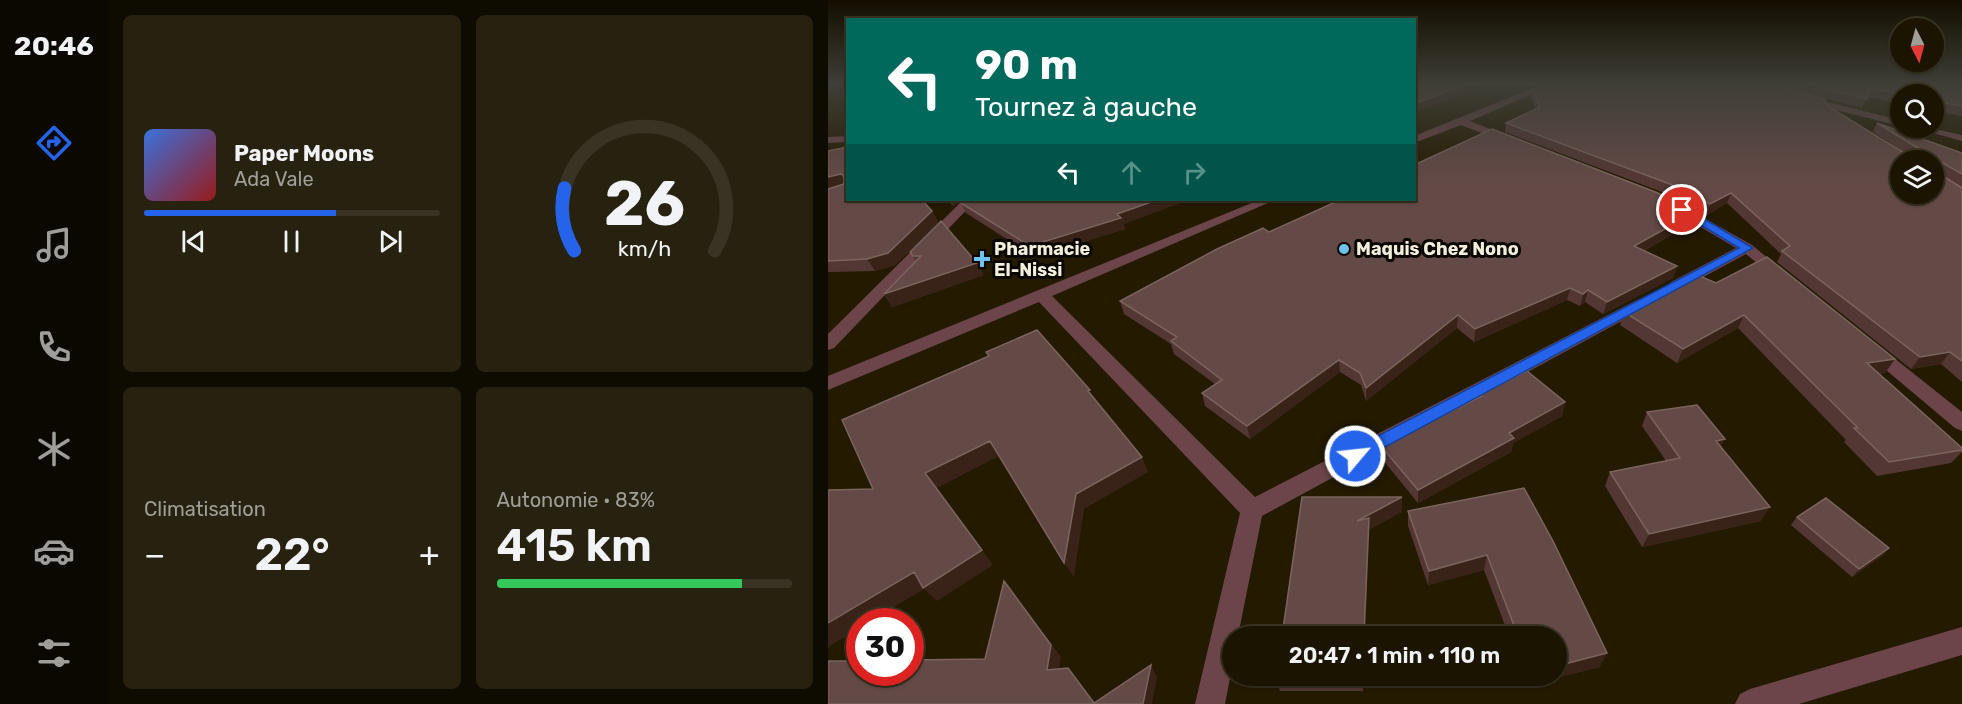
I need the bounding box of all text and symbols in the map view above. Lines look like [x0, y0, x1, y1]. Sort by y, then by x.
north arrow [1890, 18, 1944, 72]
map controls [1890, 18, 1944, 204]
text: 20:46 [14, 30, 94, 62]
text: 90 m [975, 40, 1078, 90]
icon: left [876, 42, 954, 120]
button: search [1890, 84, 1944, 138]
text: Tournez à gauche [975, 91, 1197, 123]
icon: directions [33, 122, 75, 164]
text: Paper Moons [234, 140, 374, 167]
button: layers [1890, 150, 1944, 204]
icon: left [1052, 156, 1085, 189]
icon: ahead [1115, 156, 1148, 189]
icon: right [1178, 156, 1211, 189]
text: Ada Vale [234, 167, 314, 191]
text: 26 [604, 167, 685, 241]
pin [1656, 184, 1707, 235]
icon: arrive [1665, 193, 1698, 226]
icon: music [33, 224, 75, 266]
icon: previous [177, 225, 210, 258]
icon: pause [275, 225, 308, 258]
icon: next [374, 225, 407, 258]
text: km/h [617, 236, 671, 261]
place label: Pharmacie El-Nissi [994, 238, 1091, 281]
place label: Maquis Chez Nono [1356, 238, 1519, 260]
marker: Maquis Chez Nono [1337, 242, 1351, 256]
marker: Pharmacie El-Nissi [975, 252, 989, 266]
icon: phone [33, 326, 75, 368]
position arrow [1323, 424, 1387, 488]
icon: climate [33, 428, 75, 470]
text: Autonomie · 83% [497, 488, 655, 512]
text: Climatisation [144, 497, 266, 521]
text: 415 km [497, 519, 652, 572]
text: 22° [255, 528, 330, 581]
icon: car [33, 530, 75, 572]
text: − [144, 535, 165, 574]
text: + [419, 535, 440, 574]
speed limit sign: 30 [846, 608, 924, 686]
icon: filters [33, 632, 75, 674]
text: 20:47 · 1 min · 110 m [1289, 642, 1500, 669]

